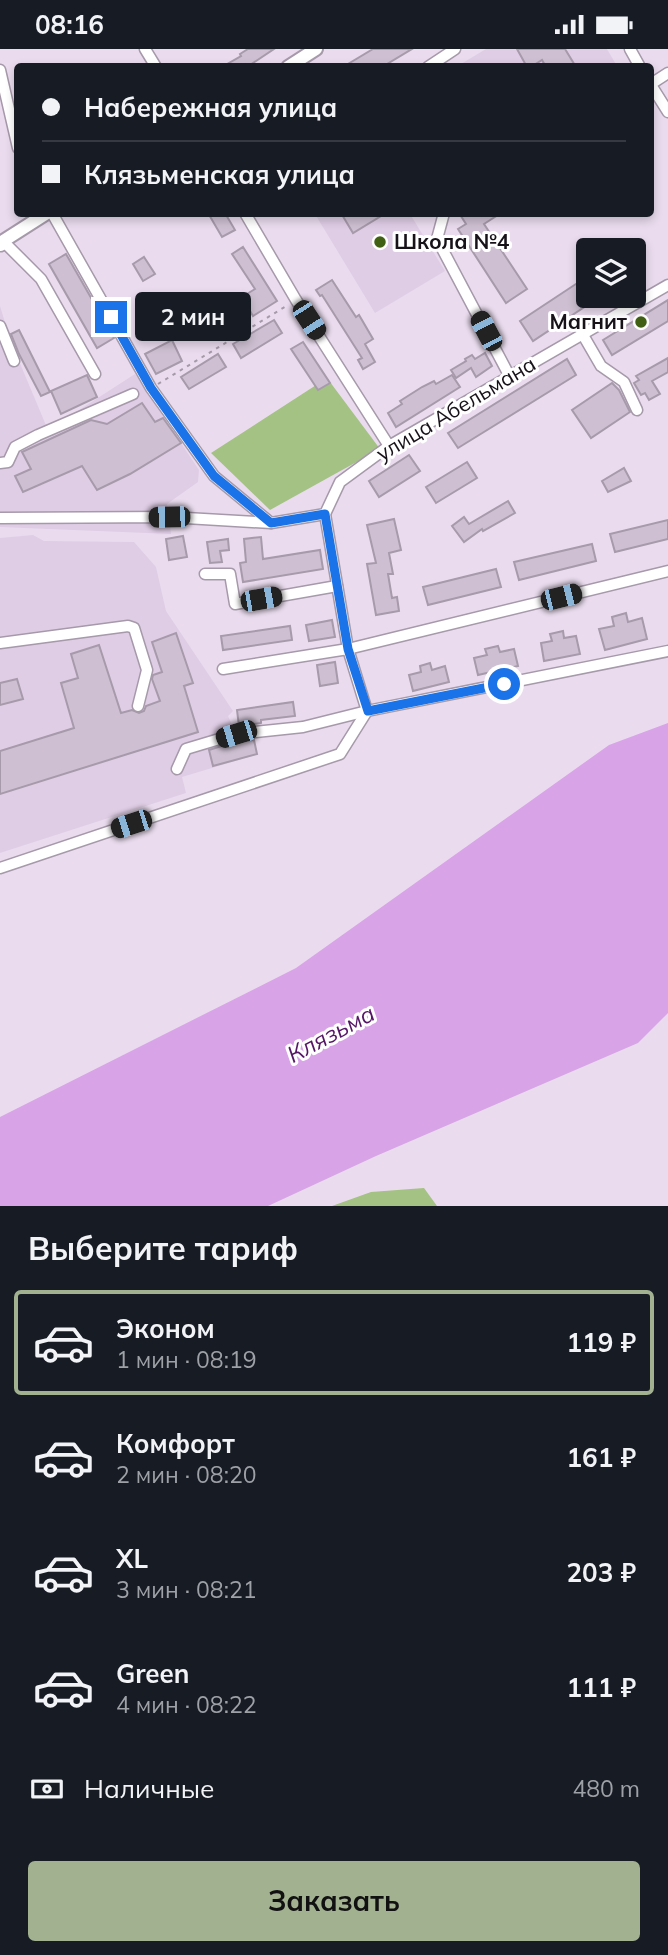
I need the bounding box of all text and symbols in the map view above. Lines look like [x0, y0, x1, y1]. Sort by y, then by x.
text: 08:16 [35, 8, 104, 41]
text: Набережная улица [84, 91, 337, 124]
text: Клязьменская улица [84, 158, 355, 191]
place label: Школа №4 [394, 228, 510, 254]
marker: Школа №4 [372, 234, 388, 250]
map controls [576, 238, 646, 308]
button: layers [576, 238, 646, 308]
callout: 2 мин [136, 293, 251, 341]
car [289, 297, 330, 343]
route end [95, 301, 127, 333]
text: 2 мин [161, 302, 225, 331]
car [467, 308, 506, 354]
place label: Магнит [550, 308, 628, 334]
marker: Магнит [633, 314, 649, 330]
street label: улица Абельмана [371, 350, 540, 466]
car [148, 506, 191, 528]
car [539, 582, 584, 612]
car [239, 585, 284, 613]
route start [488, 668, 520, 700]
car [213, 718, 260, 750]
car [108, 808, 155, 840]
water label: Клязьма [282, 998, 380, 1069]
text: Выберите тариф [28, 1228, 298, 1268]
icon: car [32, 1311, 95, 1374]
text: Эконом [116, 1312, 215, 1345]
text: 119 ₽ [566, 1326, 636, 1359]
text: 1 мин · 08:19 [116, 1345, 256, 1374]
icon: car [32, 1426, 95, 1489]
text: Комфорт [116, 1427, 235, 1460]
text: 161 ₽ [566, 1441, 636, 1474]
text: 2 мин · 08:20 [116, 1460, 256, 1489]
icon: car [32, 1541, 95, 1604]
text: XL [116, 1542, 148, 1575]
text: 203 ₽ [566, 1556, 636, 1589]
text: 3 мин · 08:21 [116, 1575, 256, 1604]
icon: car [32, 1656, 95, 1719]
text: Green [116, 1657, 189, 1690]
text: 111 ₽ [566, 1671, 636, 1704]
text: 4 мин · 08:22 [116, 1690, 256, 1719]
icon: cash [28, 1770, 66, 1808]
text: Наличные [84, 1772, 214, 1805]
text: 480 m [572, 1774, 640, 1803]
button: Заказать [28, 1861, 640, 1941]

